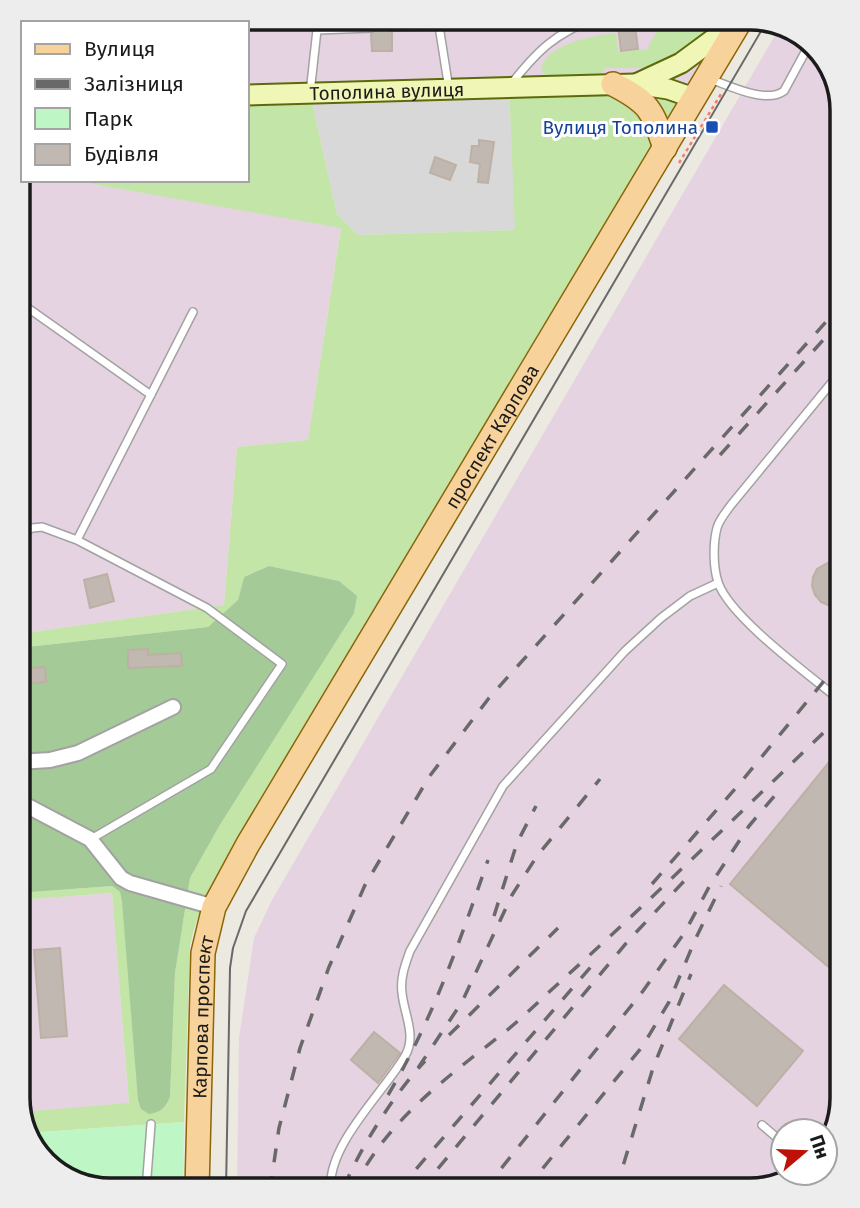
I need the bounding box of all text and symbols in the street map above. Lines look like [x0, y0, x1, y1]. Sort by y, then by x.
legend [21, 21, 248, 182]
text: Вулиця [84, 36, 155, 62]
text: Залізниця [84, 71, 184, 97]
street label: Тополина вулиця [309, 78, 465, 105]
text: Парк [84, 106, 133, 132]
place label: Вулиця Тополина [542, 116, 698, 139]
marker: Вулиця Тополина [704, 119, 720, 135]
text: Будівля [84, 141, 159, 167]
street label: проспект Карпова [440, 360, 544, 513]
street label: Карпова проспект [188, 933, 219, 1099]
north arrow [769, 1117, 839, 1187]
text: Пн [805, 1132, 834, 1162]

